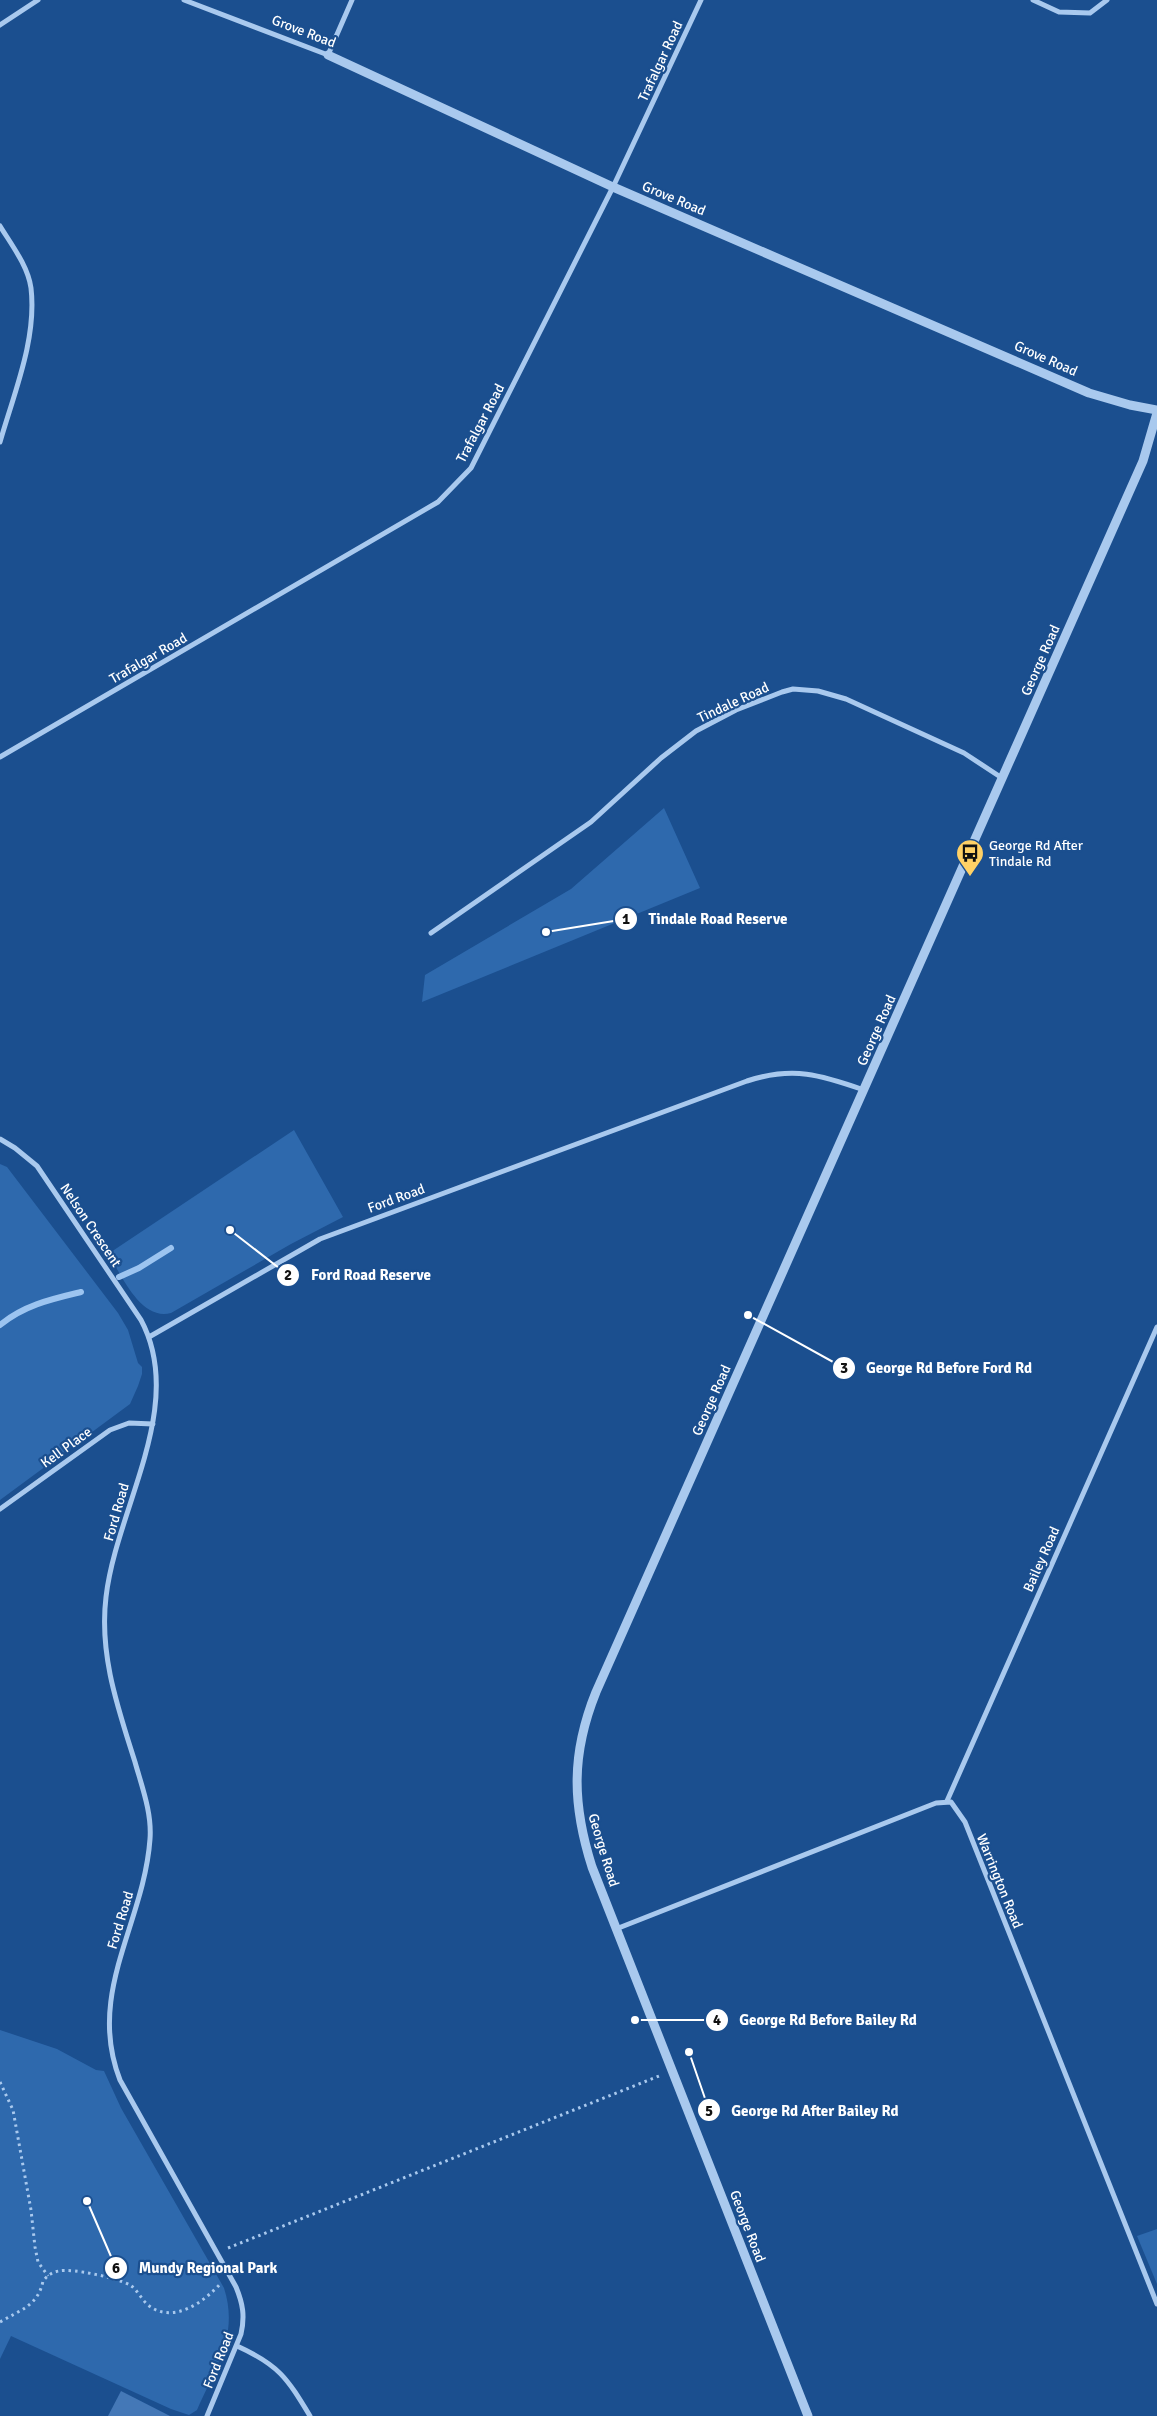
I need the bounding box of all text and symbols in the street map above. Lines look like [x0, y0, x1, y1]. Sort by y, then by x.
street label: Grove Road [269, 11, 338, 51]
street label: Trafalgar Road [634, 18, 687, 104]
street label: Grove Road [640, 177, 708, 219]
street label: Grove Road [1012, 337, 1080, 380]
street label: Trafalgar Road [453, 381, 508, 466]
street label: George Road [1017, 622, 1064, 698]
street label: Trafalgar Road [106, 629, 190, 688]
street label: Tindale Road [695, 679, 772, 726]
place label: George Rd After Tindale Rd [989, 837, 1084, 870]
bus stop icon: George Rd After Tindale Rd [955, 838, 985, 877]
callout: Tindale Road Reserve [614, 904, 798, 934]
text: 1 [622, 910, 630, 928]
text: Tindale Road Reserve [649, 910, 787, 928]
street label: George Road [853, 992, 900, 1068]
street label: Nelson Crescent [56, 1180, 125, 1270]
street label: Ford Road [365, 1180, 427, 1217]
callout: Ford Road Reserve [276, 1260, 441, 1290]
text: 2 [284, 1266, 292, 1284]
text: Ford Road Reserve [311, 1266, 431, 1284]
callout: George Rd Before Ford Rd [831, 1353, 1042, 1383]
text: 3 [840, 1359, 848, 1377]
text: George Rd Before Ford Rd [866, 1359, 1032, 1377]
street label: George Road [688, 1362, 735, 1438]
street label: Kell Place [37, 1423, 95, 1472]
street label: Ford Road [100, 1481, 133, 1543]
street label: Bailey Road [1020, 1524, 1063, 1595]
street label: George Road [584, 1811, 623, 1889]
street label: Warrington Road [973, 1831, 1026, 1931]
street label: Ford Road [104, 1889, 137, 1951]
callout: George Rd Before Bailey Rd [704, 2005, 927, 2035]
text: 4 [713, 2011, 721, 2029]
text: George Rd Before Bailey Rd [739, 2011, 917, 2029]
callout: George Rd After Bailey Rd [697, 2095, 909, 2125]
text: 5 [705, 2102, 713, 2120]
text: George Rd After Bailey Rd [731, 2102, 899, 2120]
street label: George Road [726, 2188, 769, 2265]
callout: Mundy Regional Park [103, 2253, 287, 2283]
text: 6 [112, 2259, 120, 2277]
text: Mundy Regional Park [139, 2259, 277, 2277]
street label: Ford Road [199, 2329, 238, 2391]

